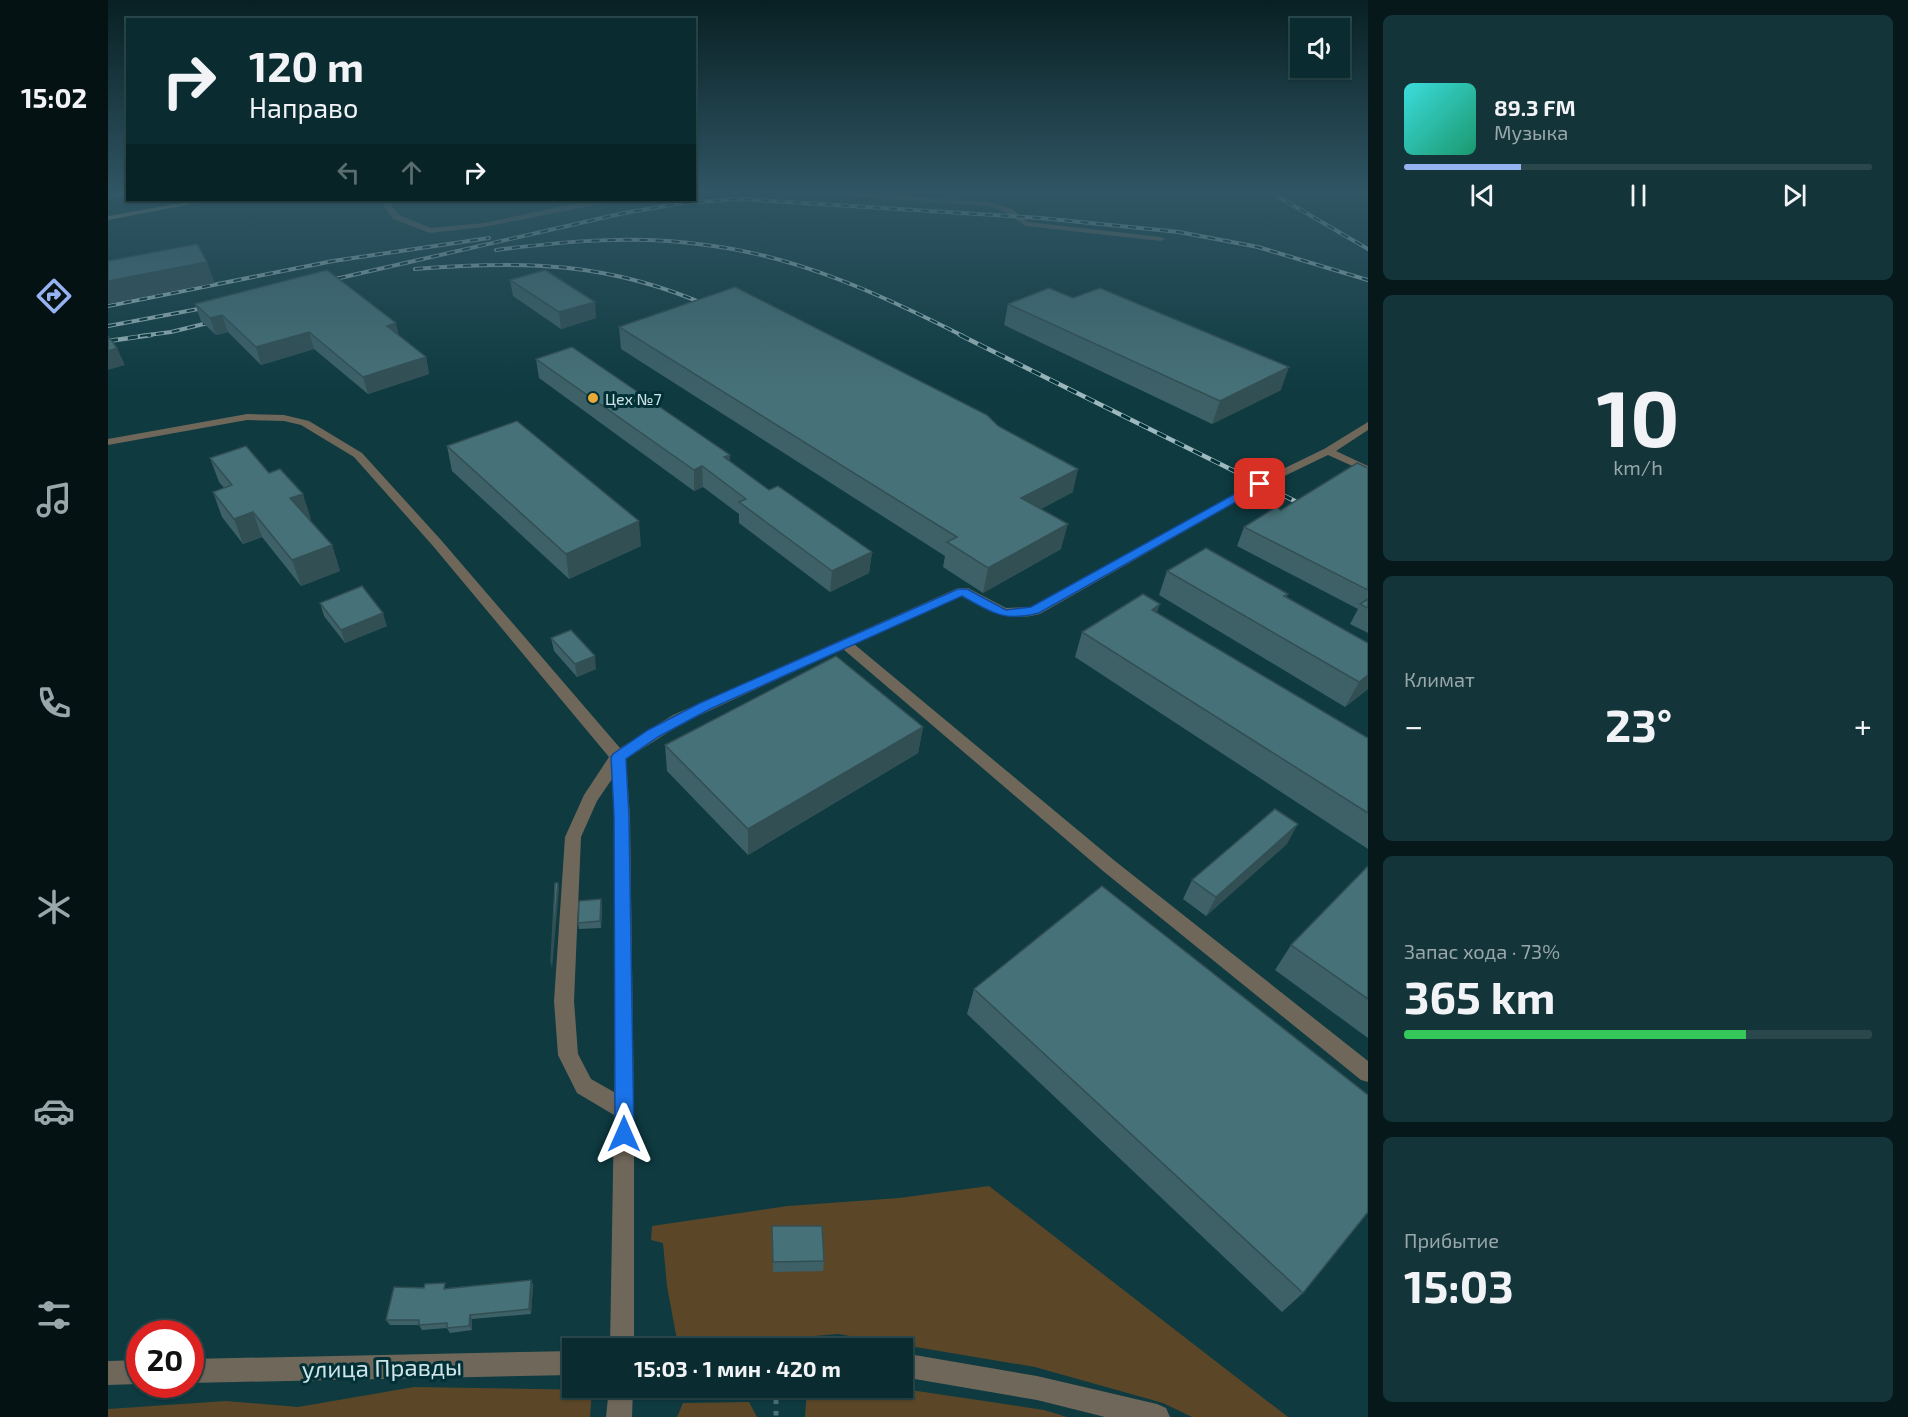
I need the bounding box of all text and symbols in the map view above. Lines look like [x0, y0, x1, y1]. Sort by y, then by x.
map controls [1290, 18, 1350, 78]
button: sound [1290, 18, 1350, 78]
text: 120 m [249, 40, 364, 90]
icon: right [150, 42, 228, 120]
text: 15:02 [21, 81, 87, 113]
text: Направо [249, 91, 358, 123]
text: 89.3 FM [1494, 94, 1576, 120]
text: Музыка [1494, 120, 1568, 144]
icon: left [332, 156, 365, 189]
icon: ahead [395, 156, 428, 189]
icon: right [458, 156, 491, 189]
icon: previous [1466, 179, 1499, 212]
icon: pause [1622, 179, 1655, 212]
icon: next [1778, 179, 1811, 212]
icon: directions [33, 275, 75, 317]
text: 10 [1597, 369, 1679, 463]
place label: Цех №7 [605, 389, 662, 408]
marker: Цех №7 [586, 391, 600, 405]
text: km/h [1613, 455, 1663, 479]
pin [1234, 458, 1285, 509]
icon: arrive [1243, 467, 1276, 500]
icon: music [33, 479, 75, 521]
text: Климат [1404, 667, 1475, 691]
icon: phone [33, 682, 75, 724]
text: 23° [1605, 697, 1672, 751]
text: − [1404, 705, 1423, 745]
text: + [1854, 705, 1872, 745]
icon: climate [33, 886, 75, 928]
text: Запас хода · 73% [1404, 939, 1560, 963]
text: 365 km [1404, 969, 1555, 1023]
icon: car [33, 1090, 75, 1132]
position arrow [592, 1102, 656, 1166]
text: Прибытие [1404, 1228, 1499, 1252]
text: 15:03 [1404, 1258, 1514, 1312]
icon: filters [33, 1294, 75, 1336]
speed limit sign: 20 [126, 1320, 204, 1398]
street label: улица Правды [302, 1351, 462, 1384]
text: 15:03 · 1 мин · 420 m [634, 1355, 841, 1381]

